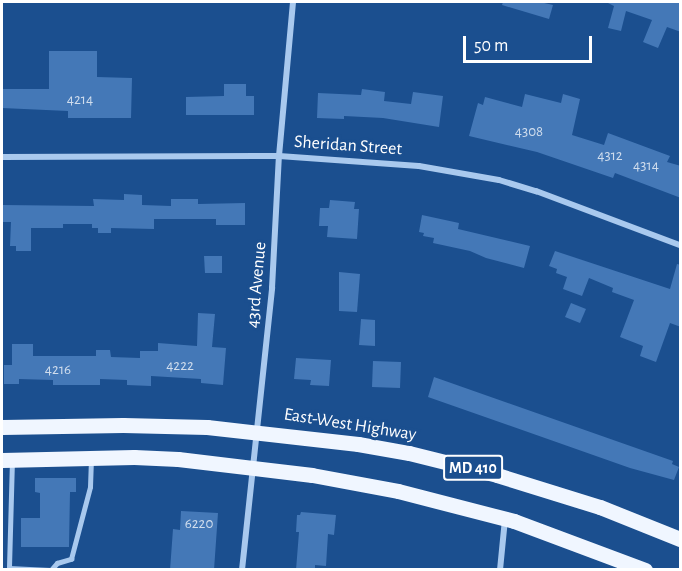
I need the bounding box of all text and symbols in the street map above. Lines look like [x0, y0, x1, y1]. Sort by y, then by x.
scale bar [466, 24, 595, 62]
text: 50 m [474, 37, 508, 55]
house number: 4214 [67, 91, 93, 109]
house number: 4308 [515, 123, 543, 141]
street label: Sheridan Street [293, 131, 403, 161]
house number: 4312 [597, 147, 623, 165]
house number: 4314 [633, 157, 659, 175]
street label: 43rd Avenue [242, 241, 272, 329]
house number: 4222 [166, 357, 194, 375]
house number: 4216 [45, 361, 71, 379]
street label: East-West Highway [282, 404, 418, 446]
road number: MD 410 [443, 455, 503, 481]
house number: 6220 [185, 515, 213, 533]

